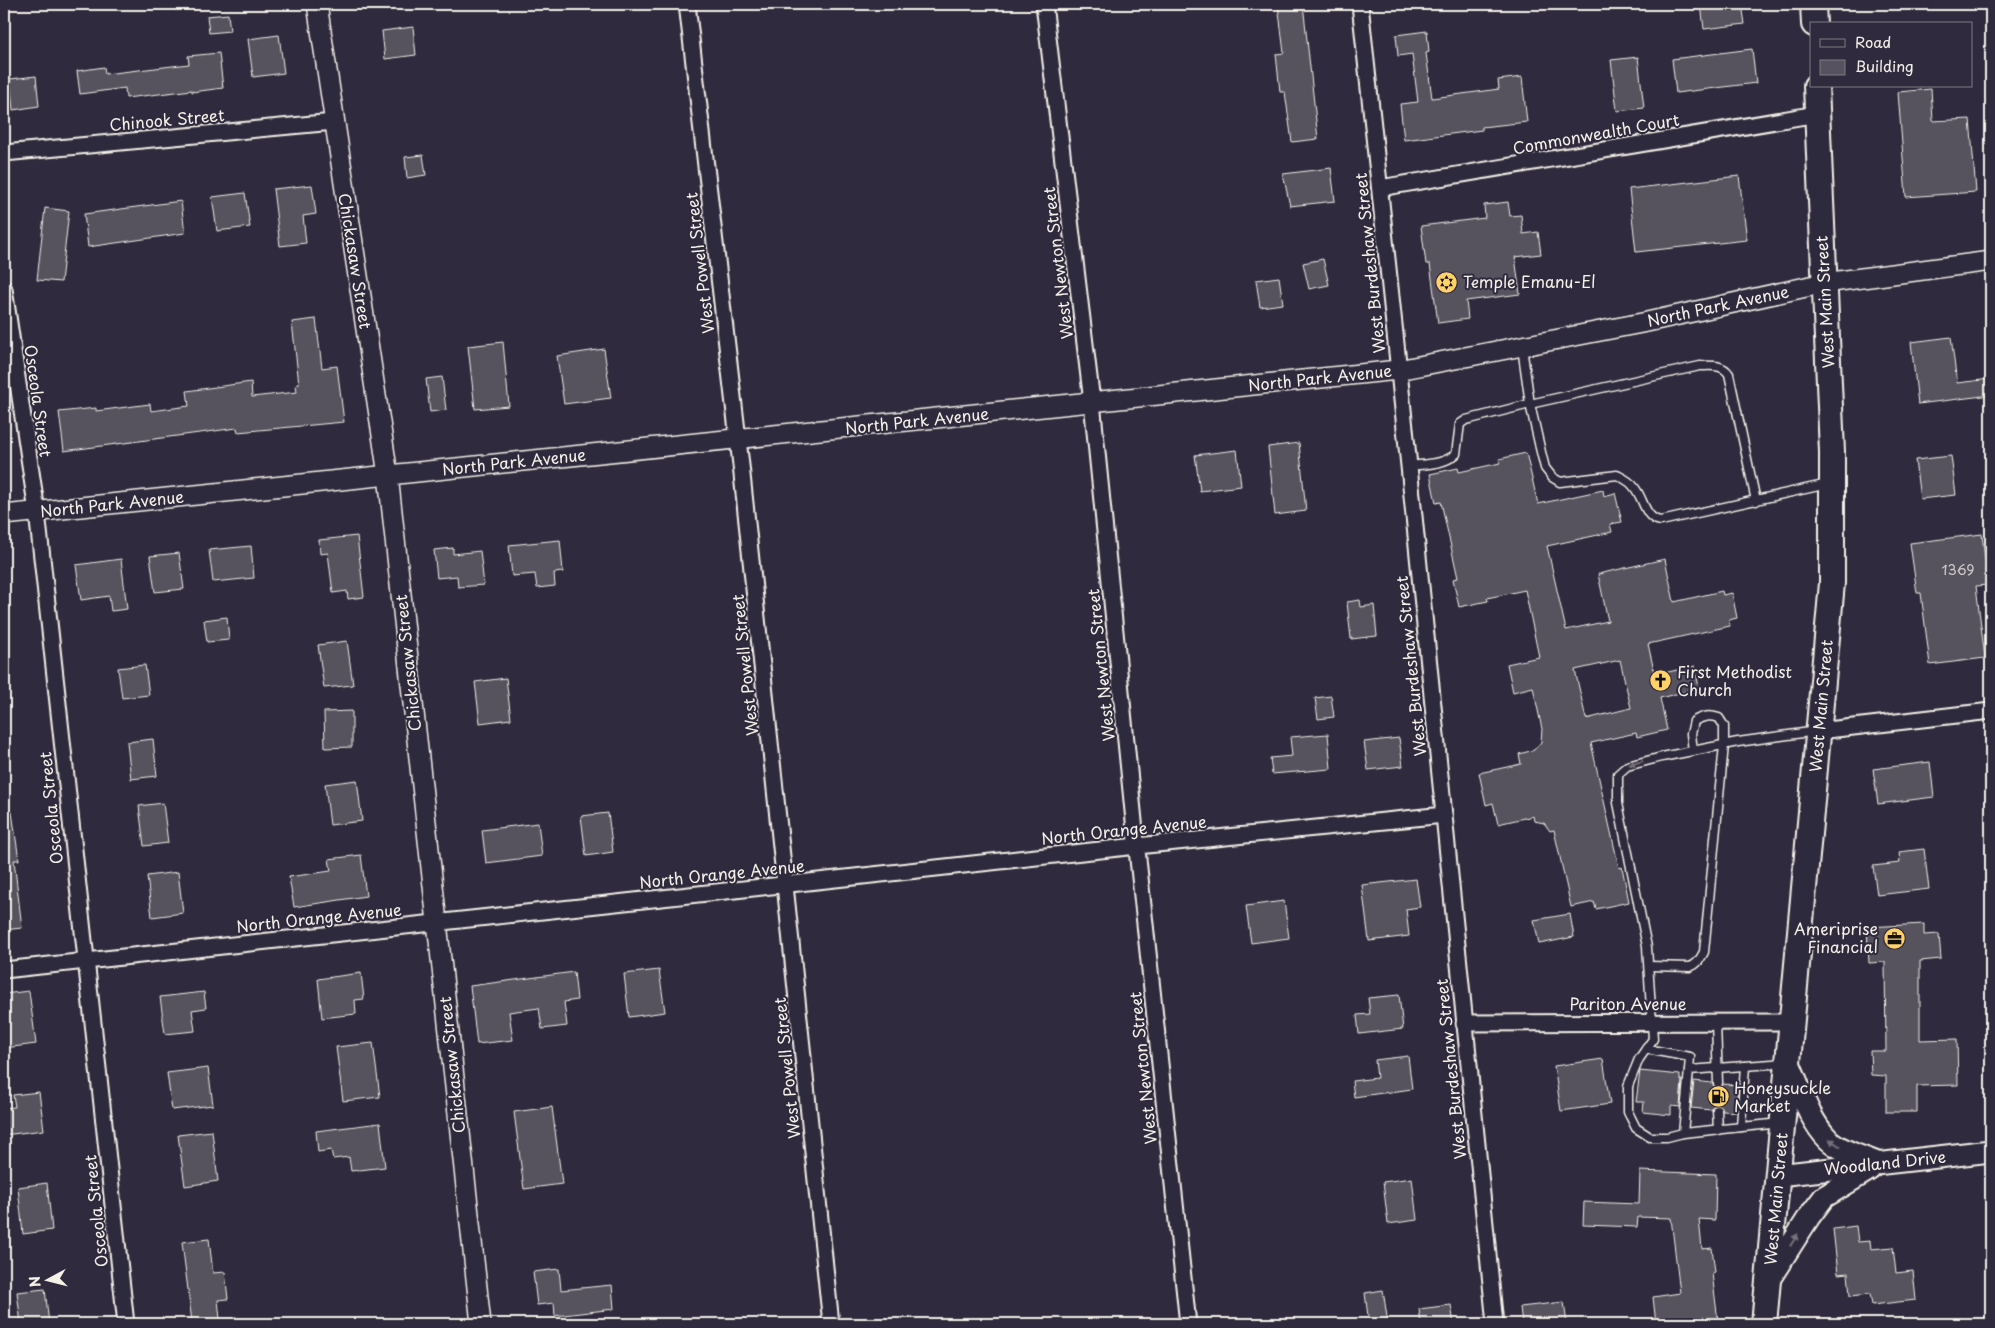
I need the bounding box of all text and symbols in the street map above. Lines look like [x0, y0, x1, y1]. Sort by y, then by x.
legend [1810, 22, 1972, 88]
text: Road [1855, 30, 1891, 53]
text: Building [1855, 54, 1914, 77]
street label: Chinook Street [108, 102, 226, 136]
street label: Commonwealth Court [1511, 106, 1681, 159]
street label: West Burdeshaw Street [1348, 171, 1390, 354]
street label: West Newton Street [1036, 185, 1078, 341]
street label: Chickasaw Street [333, 191, 379, 331]
street label: West Powell Street [678, 191, 720, 335]
street label: West Main Street [1809, 235, 1839, 369]
place label: Temple Emanu-El [1463, 269, 1596, 293]
synagogue icon: Temple Emanu-El [1435, 270, 1459, 294]
street label: North Park Avenue [1645, 278, 1791, 332]
street label: Osceola Street [19, 343, 59, 459]
street label: North Park Avenue [1247, 357, 1393, 396]
street label: North Park Avenue [844, 400, 990, 439]
street label: North Park Avenue [441, 441, 587, 480]
street label: North Park Avenue [39, 483, 185, 522]
house number: 1369 [1942, 559, 1974, 580]
street label: West Burdeshaw Street [1389, 574, 1431, 757]
street label: West Newton Street [1080, 587, 1120, 743]
street label: Chickasaw Street [388, 593, 426, 733]
street label: West Powell Street [725, 593, 763, 737]
street label: West Main Street [1802, 638, 1838, 773]
place label: First Methodist Church [1677, 659, 1792, 701]
church icon: First Methodist Church [1649, 669, 1673, 693]
street label: Osceola Street [32, 750, 68, 866]
one-way arrow [1629, 760, 1644, 768]
street label: North Orange Avenue [1040, 808, 1208, 850]
street label: North Orange Avenue [638, 852, 806, 894]
street label: North Orange Avenue [235, 896, 403, 938]
place label: Ameriprise Financial [1794, 916, 1878, 958]
office icon: Ameriprise Financial [1882, 926, 1906, 950]
street label: West Burdeshaw Street [1429, 977, 1471, 1160]
street label: West Newton Street [1122, 990, 1162, 1146]
street label: Pariton Avenue [1569, 991, 1687, 1015]
street label: Chickasaw Street [432, 995, 470, 1135]
street label: West Powell Street [767, 996, 805, 1140]
place label: Honeysuckle Market [1734, 1075, 1831, 1117]
fuel station icon: Honeysuckle Market [1706, 1085, 1730, 1109]
street label: West Main Street [1757, 1131, 1793, 1266]
one-way arrow [1828, 1139, 1842, 1148]
street label: Woodland Drive [1823, 1144, 1947, 1180]
street label: Osceola Street [77, 1153, 113, 1269]
one-way arrow [1789, 1234, 1798, 1247]
north arrow [22, 1256, 72, 1306]
text: N [24, 1275, 46, 1288]

